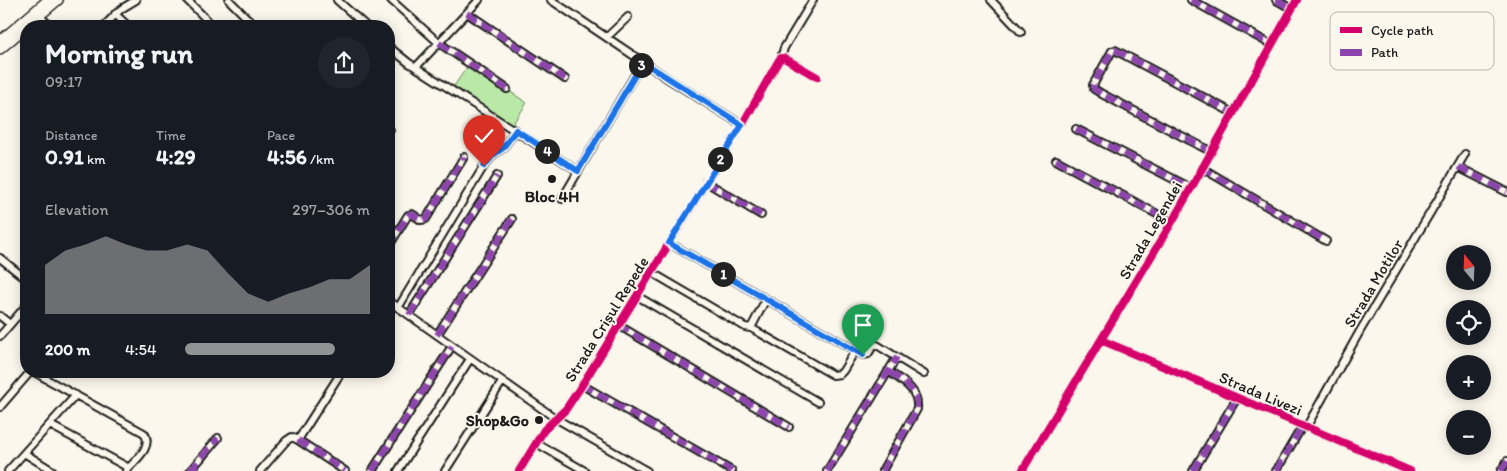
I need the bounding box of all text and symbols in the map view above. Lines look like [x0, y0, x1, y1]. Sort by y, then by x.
legend [1330, 12, 1494, 70]
text: Cycle path [1371, 22, 1434, 39]
text: Morning run [45, 36, 193, 70]
button: share [318, 37, 370, 89]
text: Path [1371, 44, 1398, 61]
pin: 3 [628, 52, 654, 78]
text: 3 [638, 57, 645, 74]
text: 09:17 [45, 72, 83, 91]
pin [463, 115, 505, 166]
icon: check [470, 122, 498, 150]
text: Distance [45, 127, 97, 144]
text: Time [156, 127, 186, 144]
text: Pace [267, 127, 295, 144]
pin: 4 [534, 138, 560, 164]
text: 4 [543, 143, 552, 160]
text: 0.91 [45, 144, 84, 169]
text: 4:29 [156, 144, 196, 169]
text: 4:56 [267, 144, 307, 169]
pin: 2 [708, 146, 732, 172]
text: km [84, 151, 106, 168]
text: /km [307, 151, 334, 168]
text: 2 [717, 151, 724, 168]
marker: Bloc 4H [546, 173, 558, 185]
street label: Strada Legendei [1115, 178, 1186, 283]
place label: Bloc 4H [525, 187, 579, 206]
text: Elevation [45, 200, 109, 219]
text: 297–306 m [292, 200, 370, 219]
street label: Strada Motilor [1340, 235, 1407, 331]
north arrow [1446, 245, 1491, 290]
map controls [1446, 245, 1491, 455]
street label: Strada Crișul Repede [560, 253, 653, 385]
pin: 1 [710, 262, 736, 286]
text: 1 [720, 266, 727, 283]
button: locate [1446, 300, 1491, 345]
pin [842, 304, 884, 355]
icon: arrive [849, 311, 877, 339]
text: 200 m [45, 340, 90, 359]
text: 4:54 [125, 340, 157, 359]
button: + [1446, 355, 1491, 400]
street label: Strada Livezi [1217, 367, 1305, 419]
button: − [1446, 410, 1491, 455]
place label: Shop&Go [466, 411, 529, 431]
marker: Shop&Go [533, 414, 545, 426]

